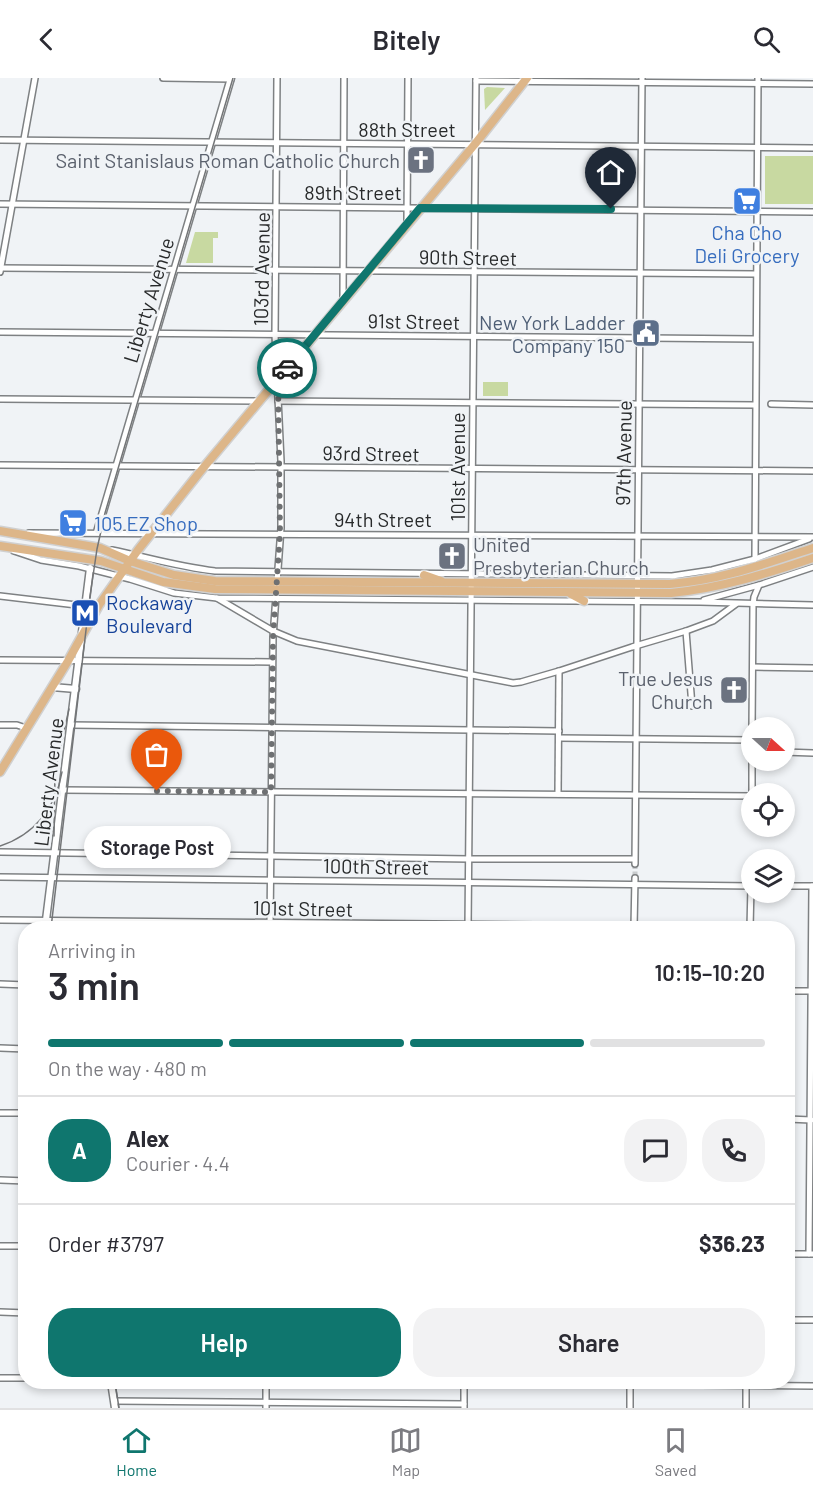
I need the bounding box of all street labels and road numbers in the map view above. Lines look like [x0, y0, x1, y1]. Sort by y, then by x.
street label: 88th Street [358, 117, 456, 141]
street label: 89th Street [304, 180, 402, 204]
street label: 103rd Avenue [248, 212, 274, 326]
street label: Liberty Avenue [118, 235, 178, 365]
street label: 90th Street [419, 244, 517, 270]
street label: 91st Street [368, 308, 460, 334]
street label: 97th Avenue [610, 400, 636, 506]
street label: 101st Avenue [445, 412, 469, 522]
street label: 93rd Street [322, 440, 420, 466]
street label: 94th Street [334, 507, 432, 531]
street label: Liberty Avenue [28, 716, 68, 848]
street label: 100th Street [323, 853, 429, 879]
street label: 101st Street [253, 895, 353, 921]

